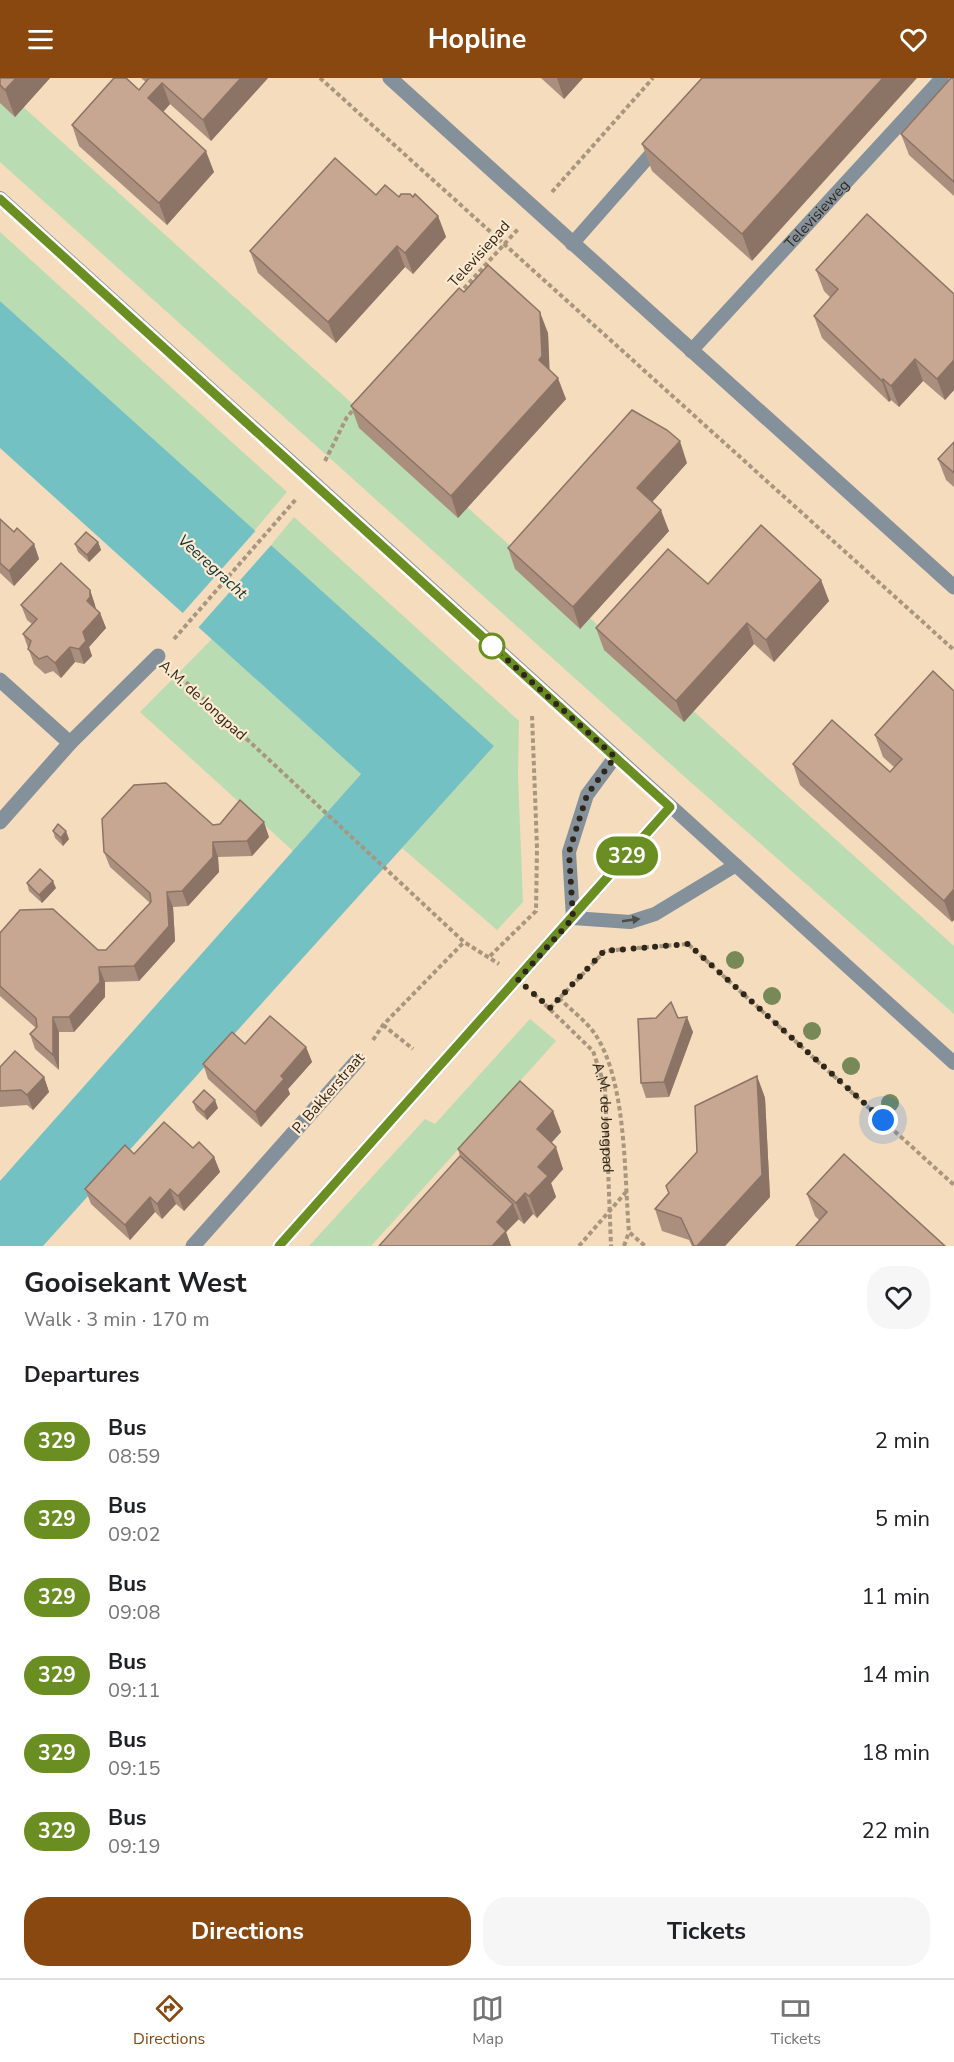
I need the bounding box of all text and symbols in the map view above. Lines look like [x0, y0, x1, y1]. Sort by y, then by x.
text: Hopline [428, 21, 526, 58]
icon: menu [24, 23, 57, 56]
icon: heart [897, 23, 930, 56]
street label: Televisieweg [780, 175, 854, 253]
street label: Televisiepad [444, 216, 514, 292]
water label: Veeregracht [173, 530, 252, 604]
unlabelled marker [479, 633, 505, 659]
street label: A.M. de Jongpad [155, 655, 251, 745]
line badge: 329 [592, 836, 662, 876]
text: 329 [608, 842, 646, 870]
one-way arrow [622, 915, 641, 924]
street label: P. Bakkerstraat [287, 1048, 369, 1138]
street label: A.M. de Jongpad [587, 1059, 618, 1173]
your location [868, 1105, 898, 1135]
text: Gooisekant West [24, 1264, 247, 1302]
button: heart [867, 1266, 930, 1329]
text: Walk · 3 min · 170 m [24, 1306, 210, 1333]
text: Departures [24, 1360, 139, 1390]
text: Bus [108, 1413, 147, 1443]
text: 2 min [875, 1426, 930, 1456]
text: 329 [38, 1427, 76, 1455]
text: 08:59 [108, 1443, 161, 1470]
text: Bus [108, 1491, 147, 1521]
text: 5 min [875, 1504, 930, 1534]
text: 329 [38, 1505, 76, 1533]
text: 09:02 [108, 1521, 161, 1548]
text: Bus [108, 1569, 147, 1599]
text: 11 min [862, 1582, 930, 1612]
text: 329 [38, 1583, 76, 1611]
text: 09:08 [108, 1599, 161, 1626]
text: Bus [108, 1647, 147, 1677]
text: 14 min [862, 1660, 930, 1690]
text: 329 [38, 1661, 76, 1689]
text: 09:11 [108, 1677, 161, 1704]
text: Bus [108, 1725, 147, 1755]
text: 18 min [862, 1738, 930, 1768]
text: 329 [38, 1739, 76, 1767]
text: 09:15 [108, 1755, 161, 1782]
text: Bus [108, 1803, 147, 1833]
text: 22 min [862, 1816, 930, 1846]
text: 329 [38, 1817, 76, 1845]
text: 09:19 [108, 1833, 161, 1860]
button: Directions [24, 1897, 471, 1966]
button: Tickets [483, 1897, 930, 1966]
tab: Directions [133, 1992, 205, 2050]
tab: Map [471, 1992, 504, 2050]
tab: Tickets [771, 1992, 821, 2050]

